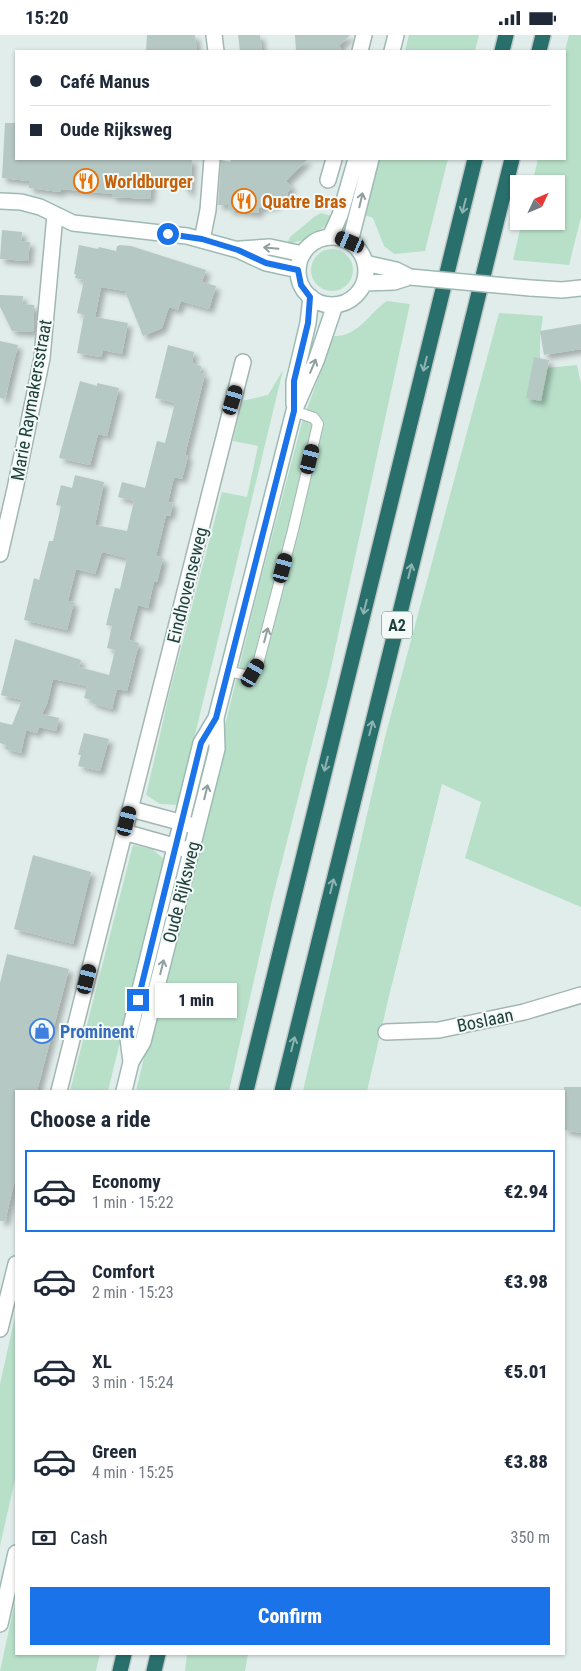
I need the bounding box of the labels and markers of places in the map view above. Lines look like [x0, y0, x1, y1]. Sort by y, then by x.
restaurant icon: Worldburger [73, 168, 99, 194]
place label: Worldburger [104, 171, 193, 192]
restaurant icon: Quatre Bras [231, 188, 257, 214]
place label: Quatre Bras [262, 191, 347, 212]
shop icon: Prominent [29, 1018, 55, 1044]
place label: Prominent [60, 1021, 135, 1042]

